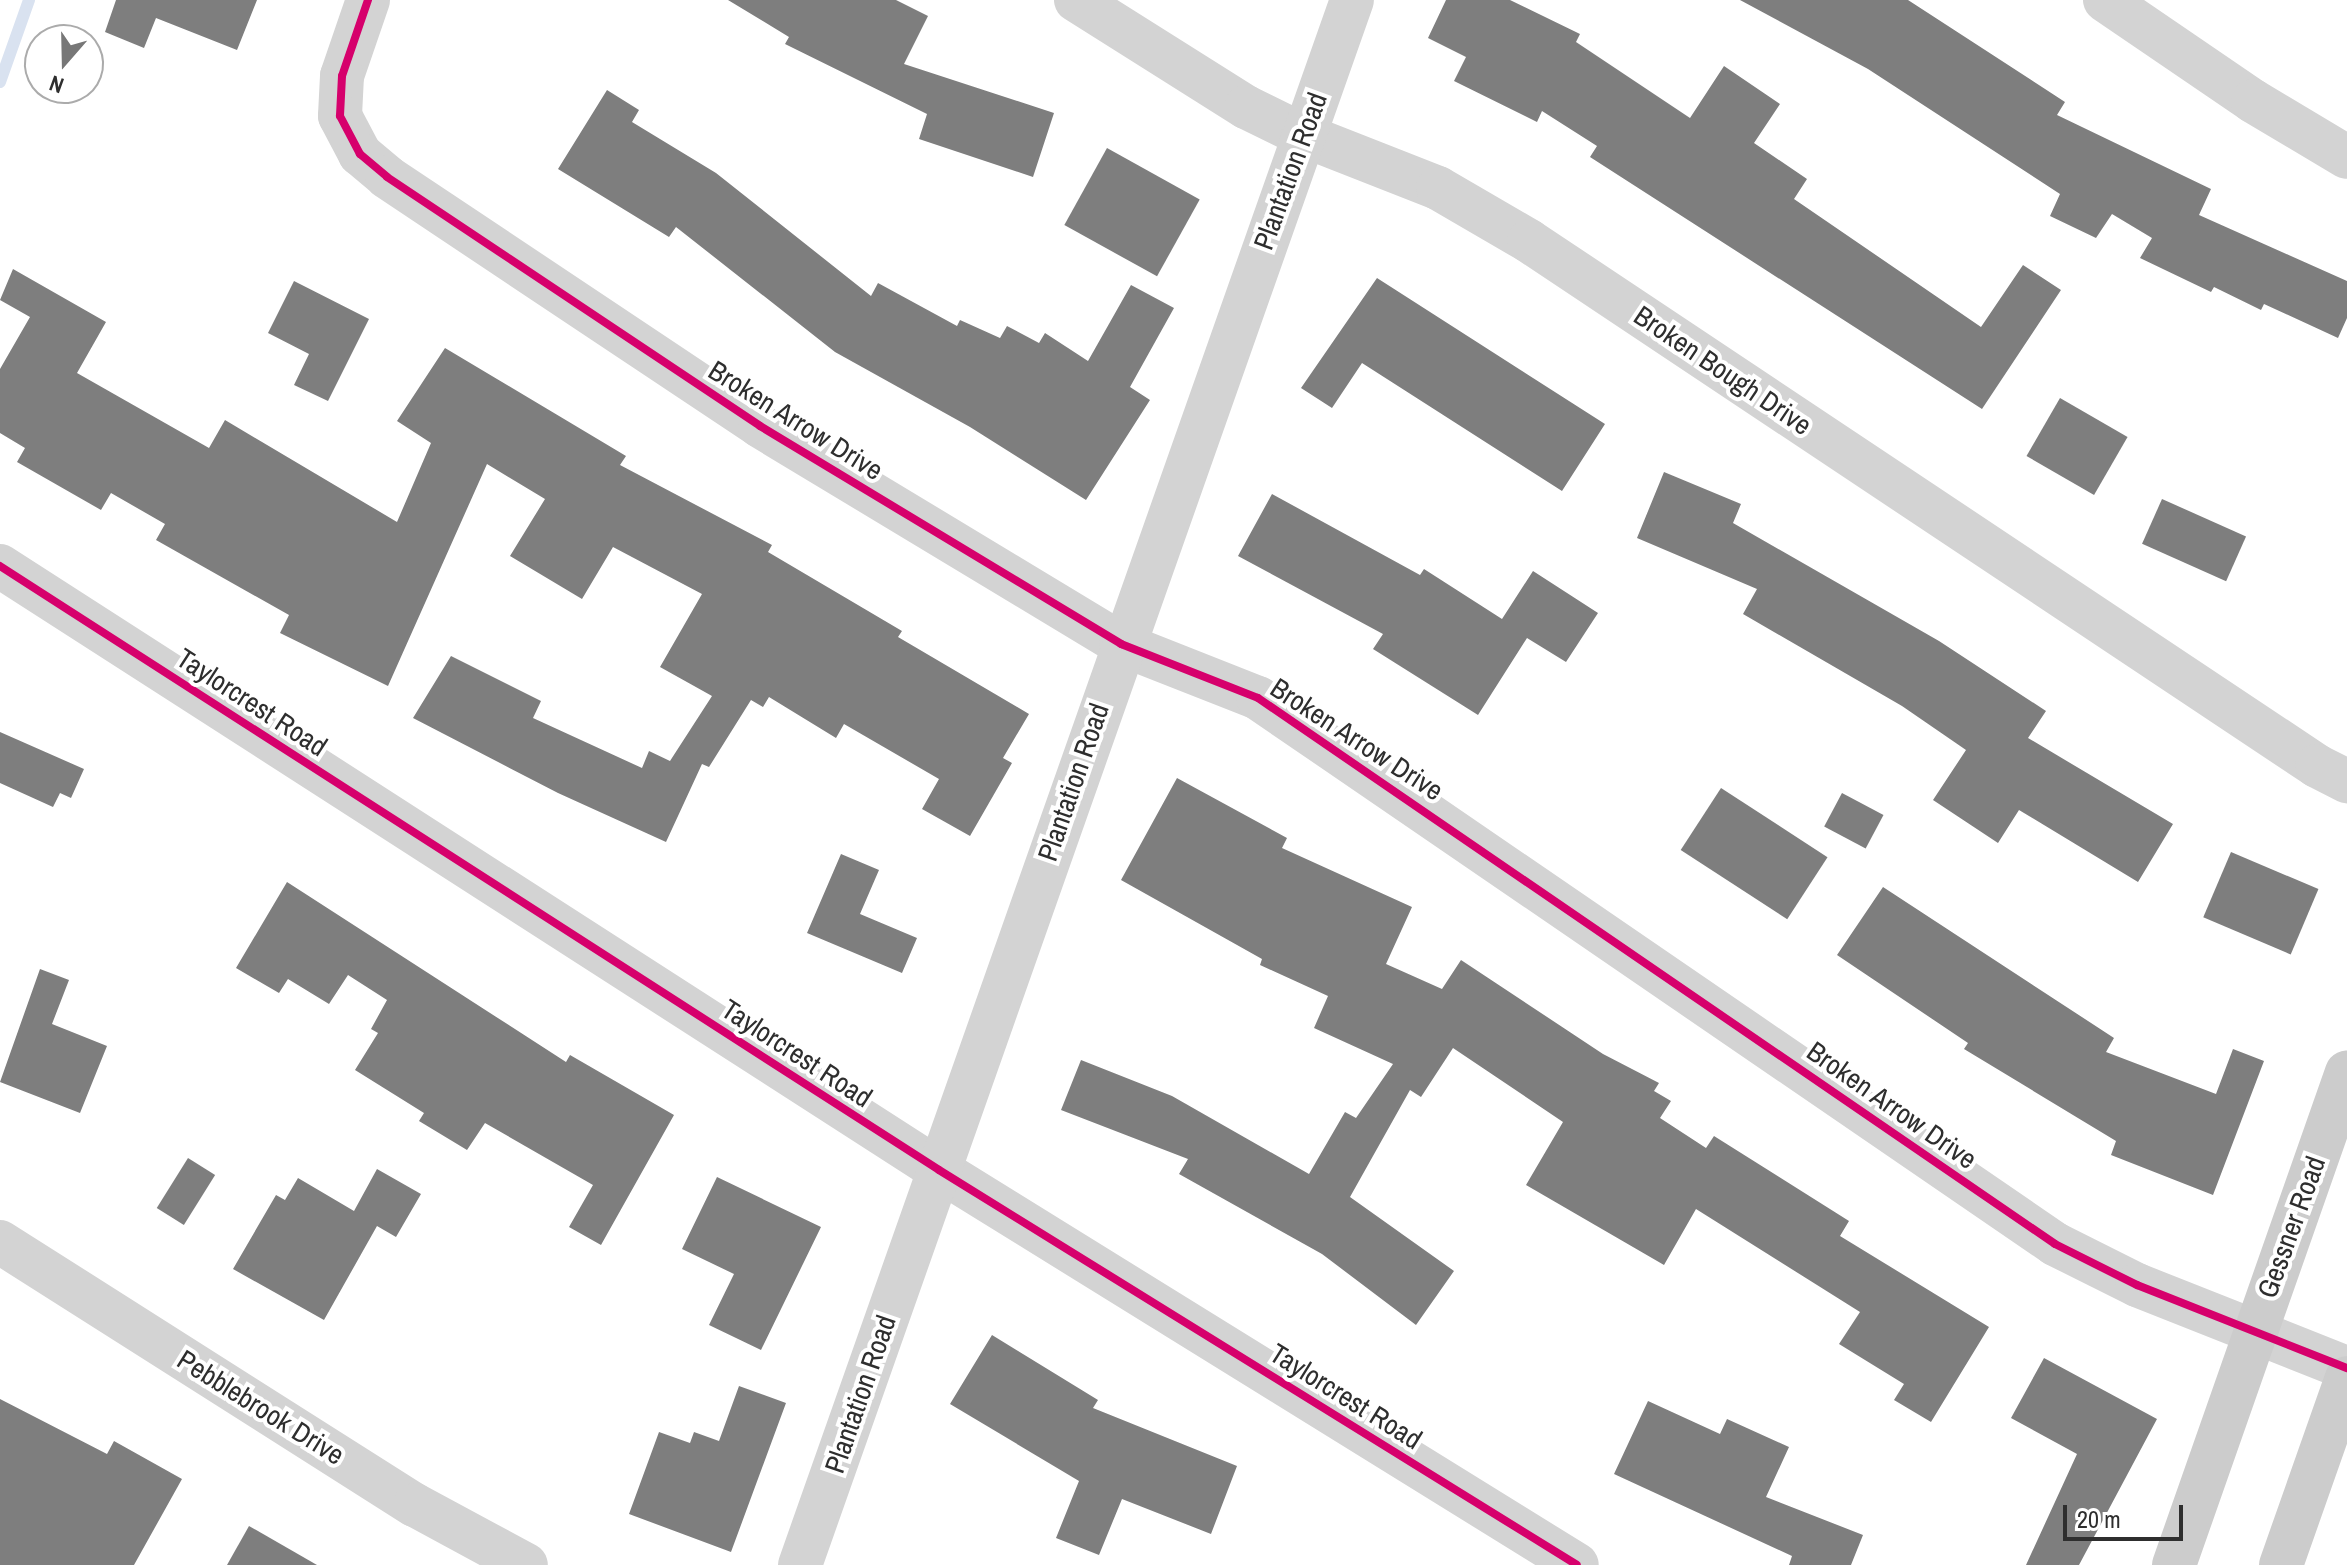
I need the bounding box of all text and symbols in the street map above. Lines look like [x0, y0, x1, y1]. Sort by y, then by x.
north arrow [24, 24, 104, 104]
text: N [45, 68, 68, 101]
street label: Plantation Road [1246, 88, 1334, 254]
street label: Broken Bough Drive [1628, 298, 1818, 442]
street label: Broken Arrow Drive [702, 353, 890, 487]
street label: Taylorcrest Road [170, 641, 334, 763]
street label: Broken Arrow Drive [1264, 670, 1450, 808]
street label: Plantation Road [1030, 699, 1116, 865]
street label: Taylorcrest Road [715, 992, 879, 1114]
street label: Broken Arrow Drive [1800, 1034, 1984, 1176]
street label: Gessner Road [2250, 1152, 2332, 1302]
street label: Plantation Road [817, 1311, 903, 1477]
street label: Taylorcrest Road [1264, 1336, 1428, 1456]
street label: Pebblebrook Drive [171, 1342, 351, 1472]
scale bar [2067, 1489, 2187, 1539]
text: 20 m [2077, 1503, 2121, 1535]

